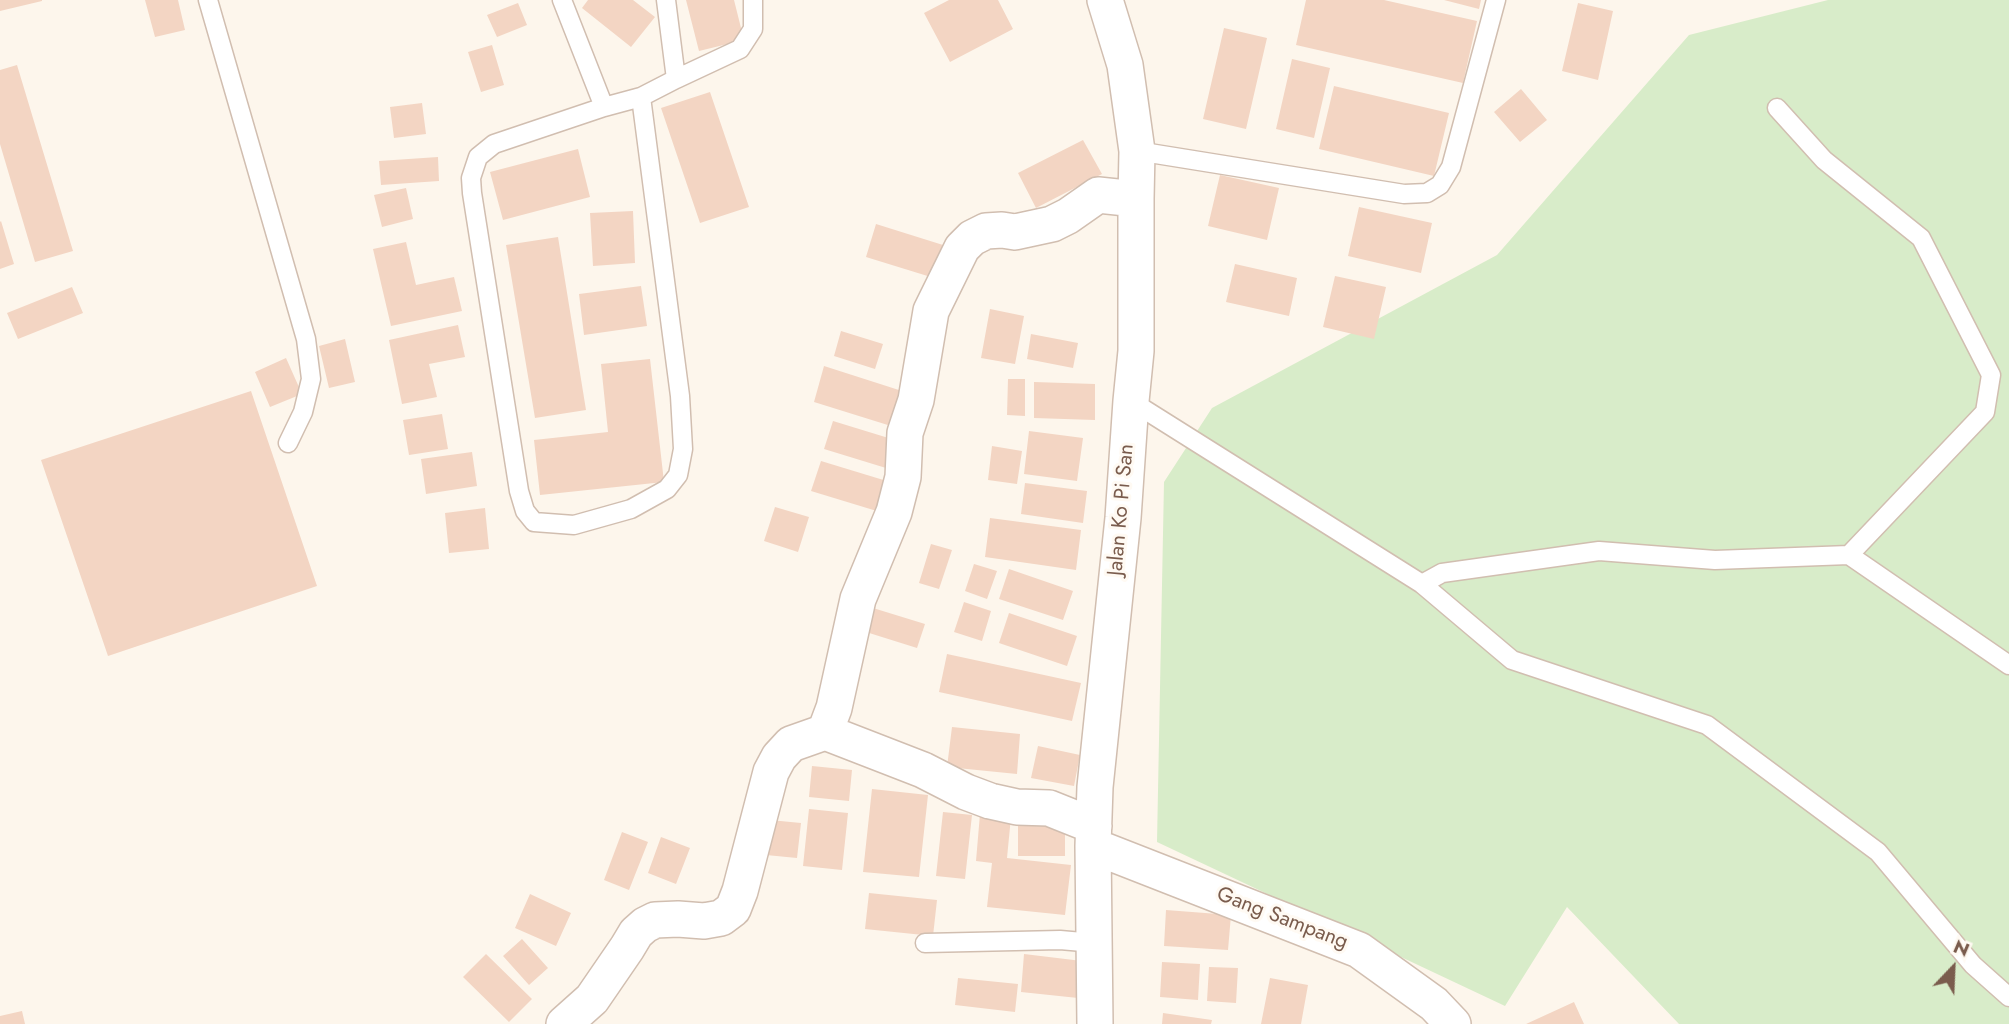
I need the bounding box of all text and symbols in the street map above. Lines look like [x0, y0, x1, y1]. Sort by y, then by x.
street label: Jalan Ko Pi San [1104, 443, 1140, 577]
street label: Gang Sampang [1213, 882, 1351, 956]
north arrow [1918, 933, 1988, 1003]
text: N [1949, 933, 1974, 964]

